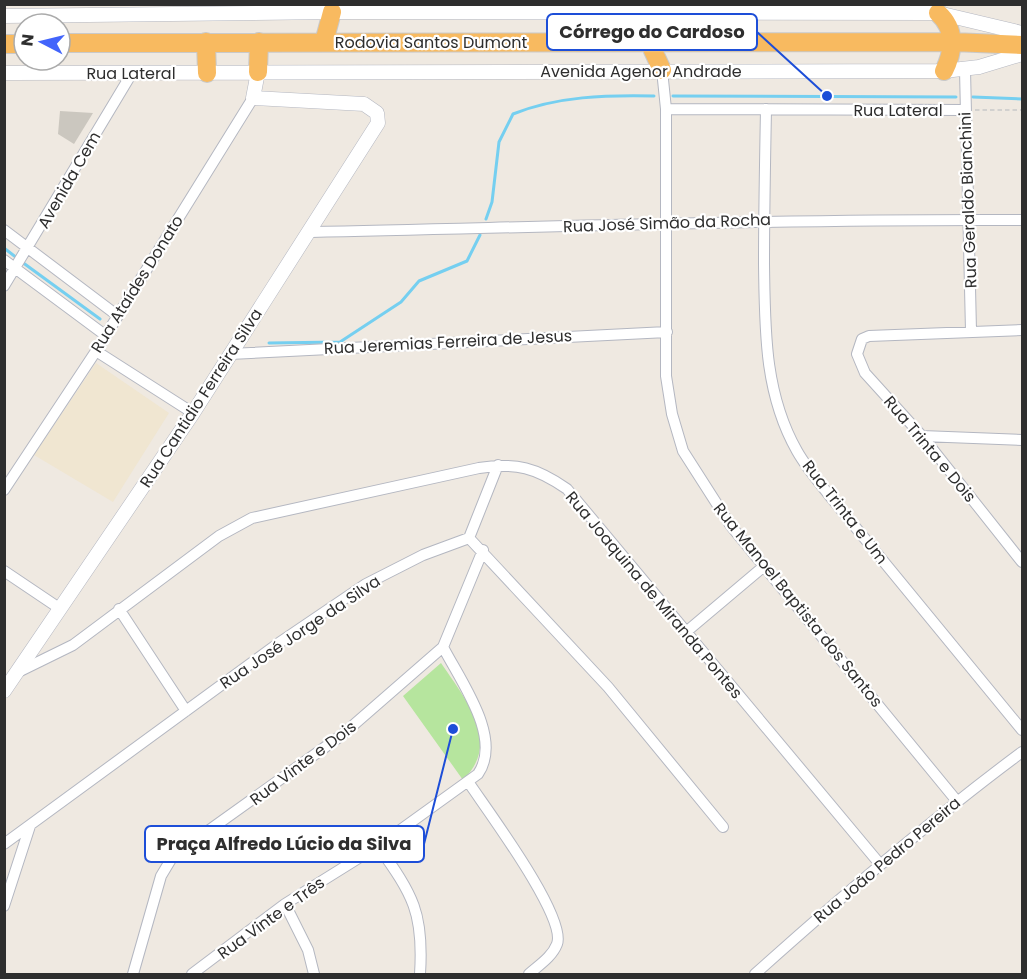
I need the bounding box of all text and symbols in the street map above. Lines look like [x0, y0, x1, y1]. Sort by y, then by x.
north arrow [12, 12, 72, 72]
callout: Córrego do Cardoso [547, 14, 757, 50]
text: Córrego do Cardoso [559, 19, 745, 44]
street label: Rodovia Santos Dumont [335, 31, 527, 54]
text: N [15, 33, 40, 48]
street label: Avenida Agenor Andrade [540, 60, 742, 83]
street label: Rua Lateral [86, 62, 176, 85]
street label: Rua Lateral [853, 99, 943, 122]
street label: Rua Geraldo Bianchini [953, 111, 983, 289]
street label: Avenida Cem [32, 127, 106, 233]
street label: Rua José Simão da Rocha [563, 208, 771, 238]
street label: Rua Ataídes Donato [85, 211, 189, 357]
street label: Rua Cantidio Ferreira Silva [134, 304, 268, 492]
street label: Rua Jeremias Ferreira de Jesus [323, 324, 573, 360]
street label: Rua Trinta e Dois [879, 391, 981, 507]
street label: Rua Trinta e Um [797, 455, 893, 569]
street label: Rua Joaquina de Miranda Pontes [560, 486, 748, 704]
street label: Rua Manoel Baptista dos Santos [708, 498, 888, 712]
street label: Rua José Jorge da Silva [215, 570, 385, 694]
street label: Rua Vinte e Dois [245, 715, 361, 811]
street label: Rua João Pedro Pereira [809, 792, 965, 928]
callout: Praça Alfredo Lúcio da Silva [145, 826, 424, 862]
text: Praça Alfredo Lúcio da Silva [156, 831, 412, 856]
street label: Rua Vinte e Três [213, 871, 329, 965]

